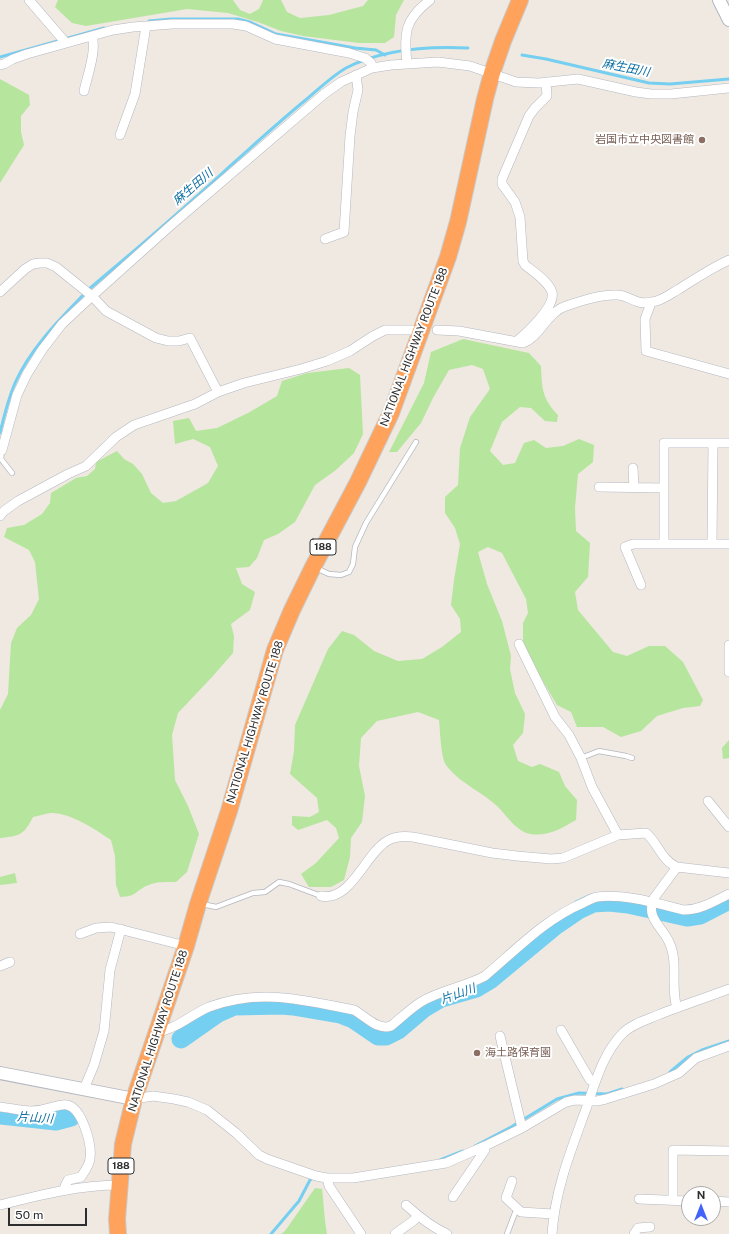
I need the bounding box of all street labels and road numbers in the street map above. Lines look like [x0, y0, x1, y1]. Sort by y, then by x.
street label: NATIONAL HIGHWAY ROUTE 188 [378, 266, 450, 428]
road number: 188 [310, 539, 336, 555]
street label: NATIONAL HIGHWAY ROUTE 188 [224, 639, 286, 805]
street label: NATIONAL HIGHWAY ROUTE 188 [126, 948, 190, 1114]
road number: 188 [108, 1158, 134, 1174]

